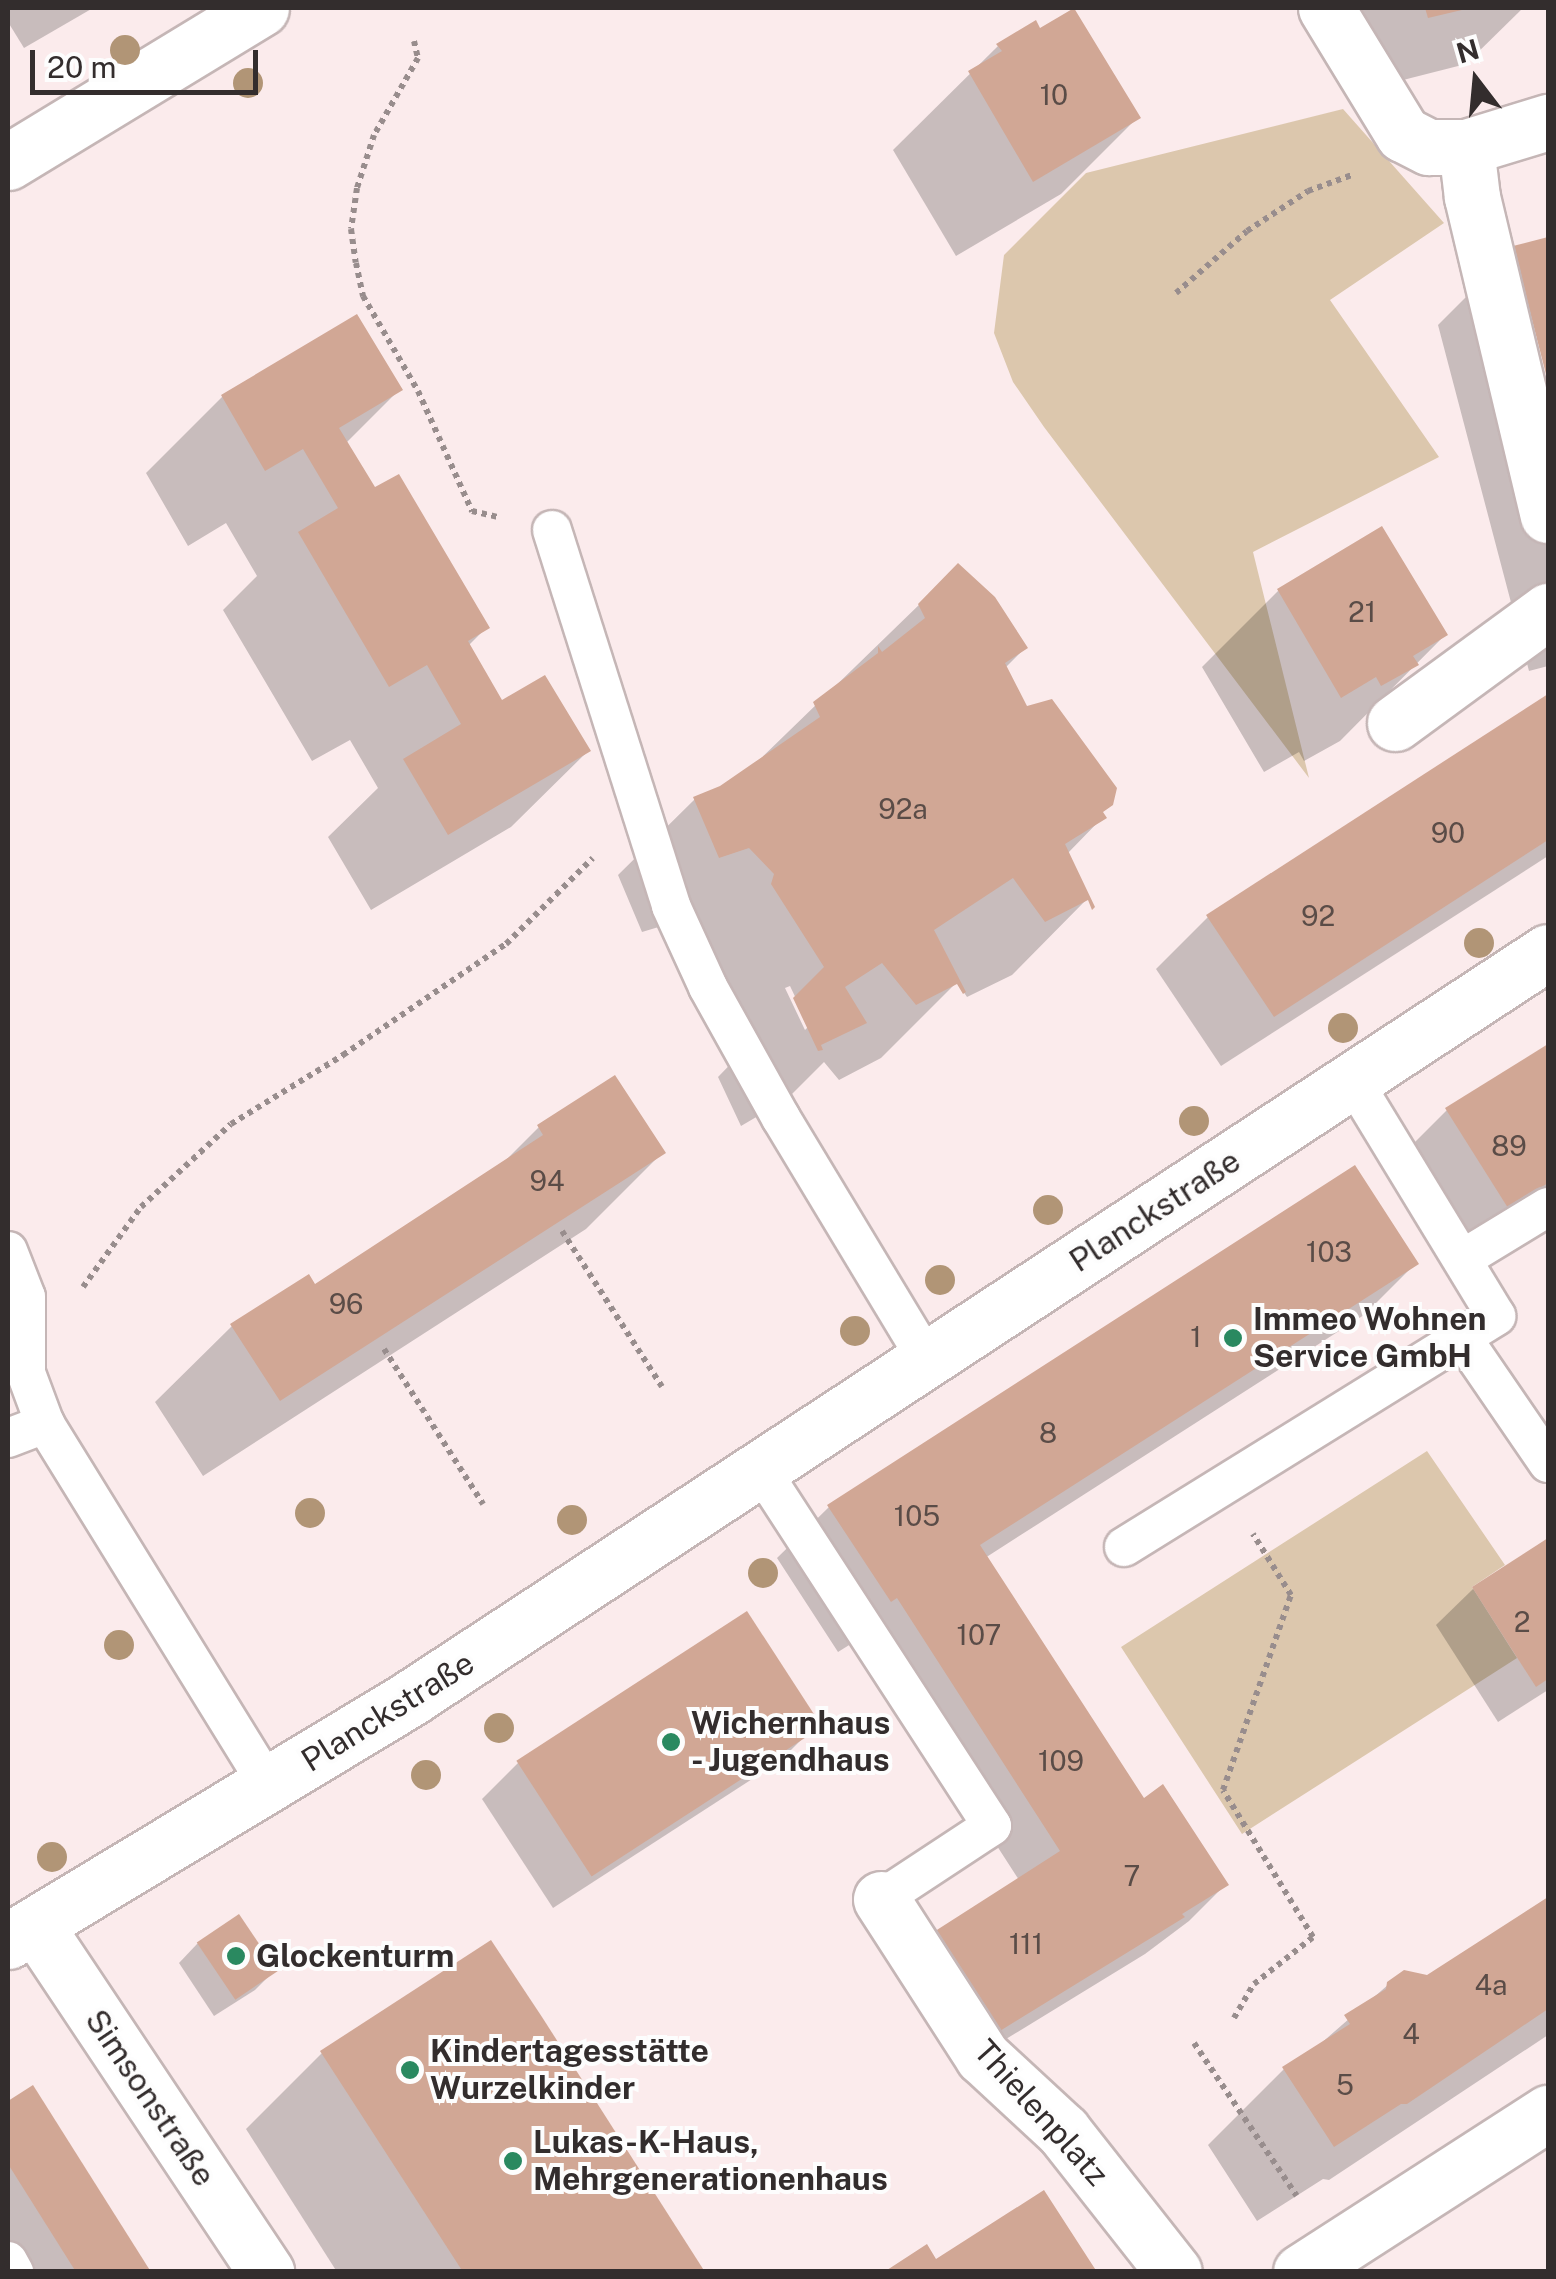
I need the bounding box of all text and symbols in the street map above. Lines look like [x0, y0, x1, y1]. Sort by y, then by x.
scale bar [35, 30, 262, 92]
north arrow [1426, 30, 1526, 130]
text: N [1453, 32, 1483, 70]
text: 20 m [47, 49, 116, 85]
house number: 10 [1040, 78, 1068, 112]
house number: 21 [1348, 595, 1376, 629]
house number: 92a [878, 792, 928, 826]
house number: 90 [1431, 816, 1465, 850]
house number: 92 [1301, 899, 1335, 933]
house number: 89 [1491, 1129, 1527, 1163]
street label: Planckstraße [1062, 1142, 1248, 1280]
house number: 94 [529, 1164, 565, 1198]
house number: 103 [1306, 1235, 1352, 1269]
house number: 96 [329, 1287, 363, 1321]
place label: Immeo Wohnen Service GmbH [1253, 1301, 1487, 1376]
house number: 1 [1190, 1320, 1202, 1354]
marker: Immeo Wohnen Service GmbH [1222, 1327, 1244, 1349]
house number: 8 [1039, 1416, 1057, 1450]
house number: 105 [894, 1499, 940, 1533]
house number: 2 [1514, 1605, 1530, 1639]
house number: 107 [957, 1618, 1001, 1652]
street label: Planckstraße [295, 1644, 481, 1780]
place label: Wichernhaus - Jugendhaus [691, 1705, 892, 1780]
marker: Wichernhaus - Jugendhaus [660, 1731, 682, 1753]
house number: 109 [1038, 1744, 1084, 1778]
house number: 7 [1124, 1859, 1140, 1893]
house number: 111 [1009, 1927, 1043, 1961]
place label: Glockenturm [256, 1937, 454, 1975]
marker: Glockenturm [225, 1945, 247, 1967]
house number: 4a [1474, 1968, 1508, 2002]
street label: Simsonstraße [77, 2002, 223, 2194]
house number: 4 [1402, 2017, 1420, 2051]
street label: Thielenplatz [966, 2032, 1116, 2194]
place label: Kindertagesstätte Wurzelkinder [430, 2033, 709, 2108]
marker: Kindertagesstätte Wurzelkinder [399, 2059, 421, 2081]
house number: 5 [1336, 2068, 1354, 2102]
place label: Lukas-K-Haus, Mehrgenerationenhaus [533, 2124, 888, 2199]
marker: Lukas-K-Haus, Mehrgenerationenhaus [502, 2150, 524, 2172]

